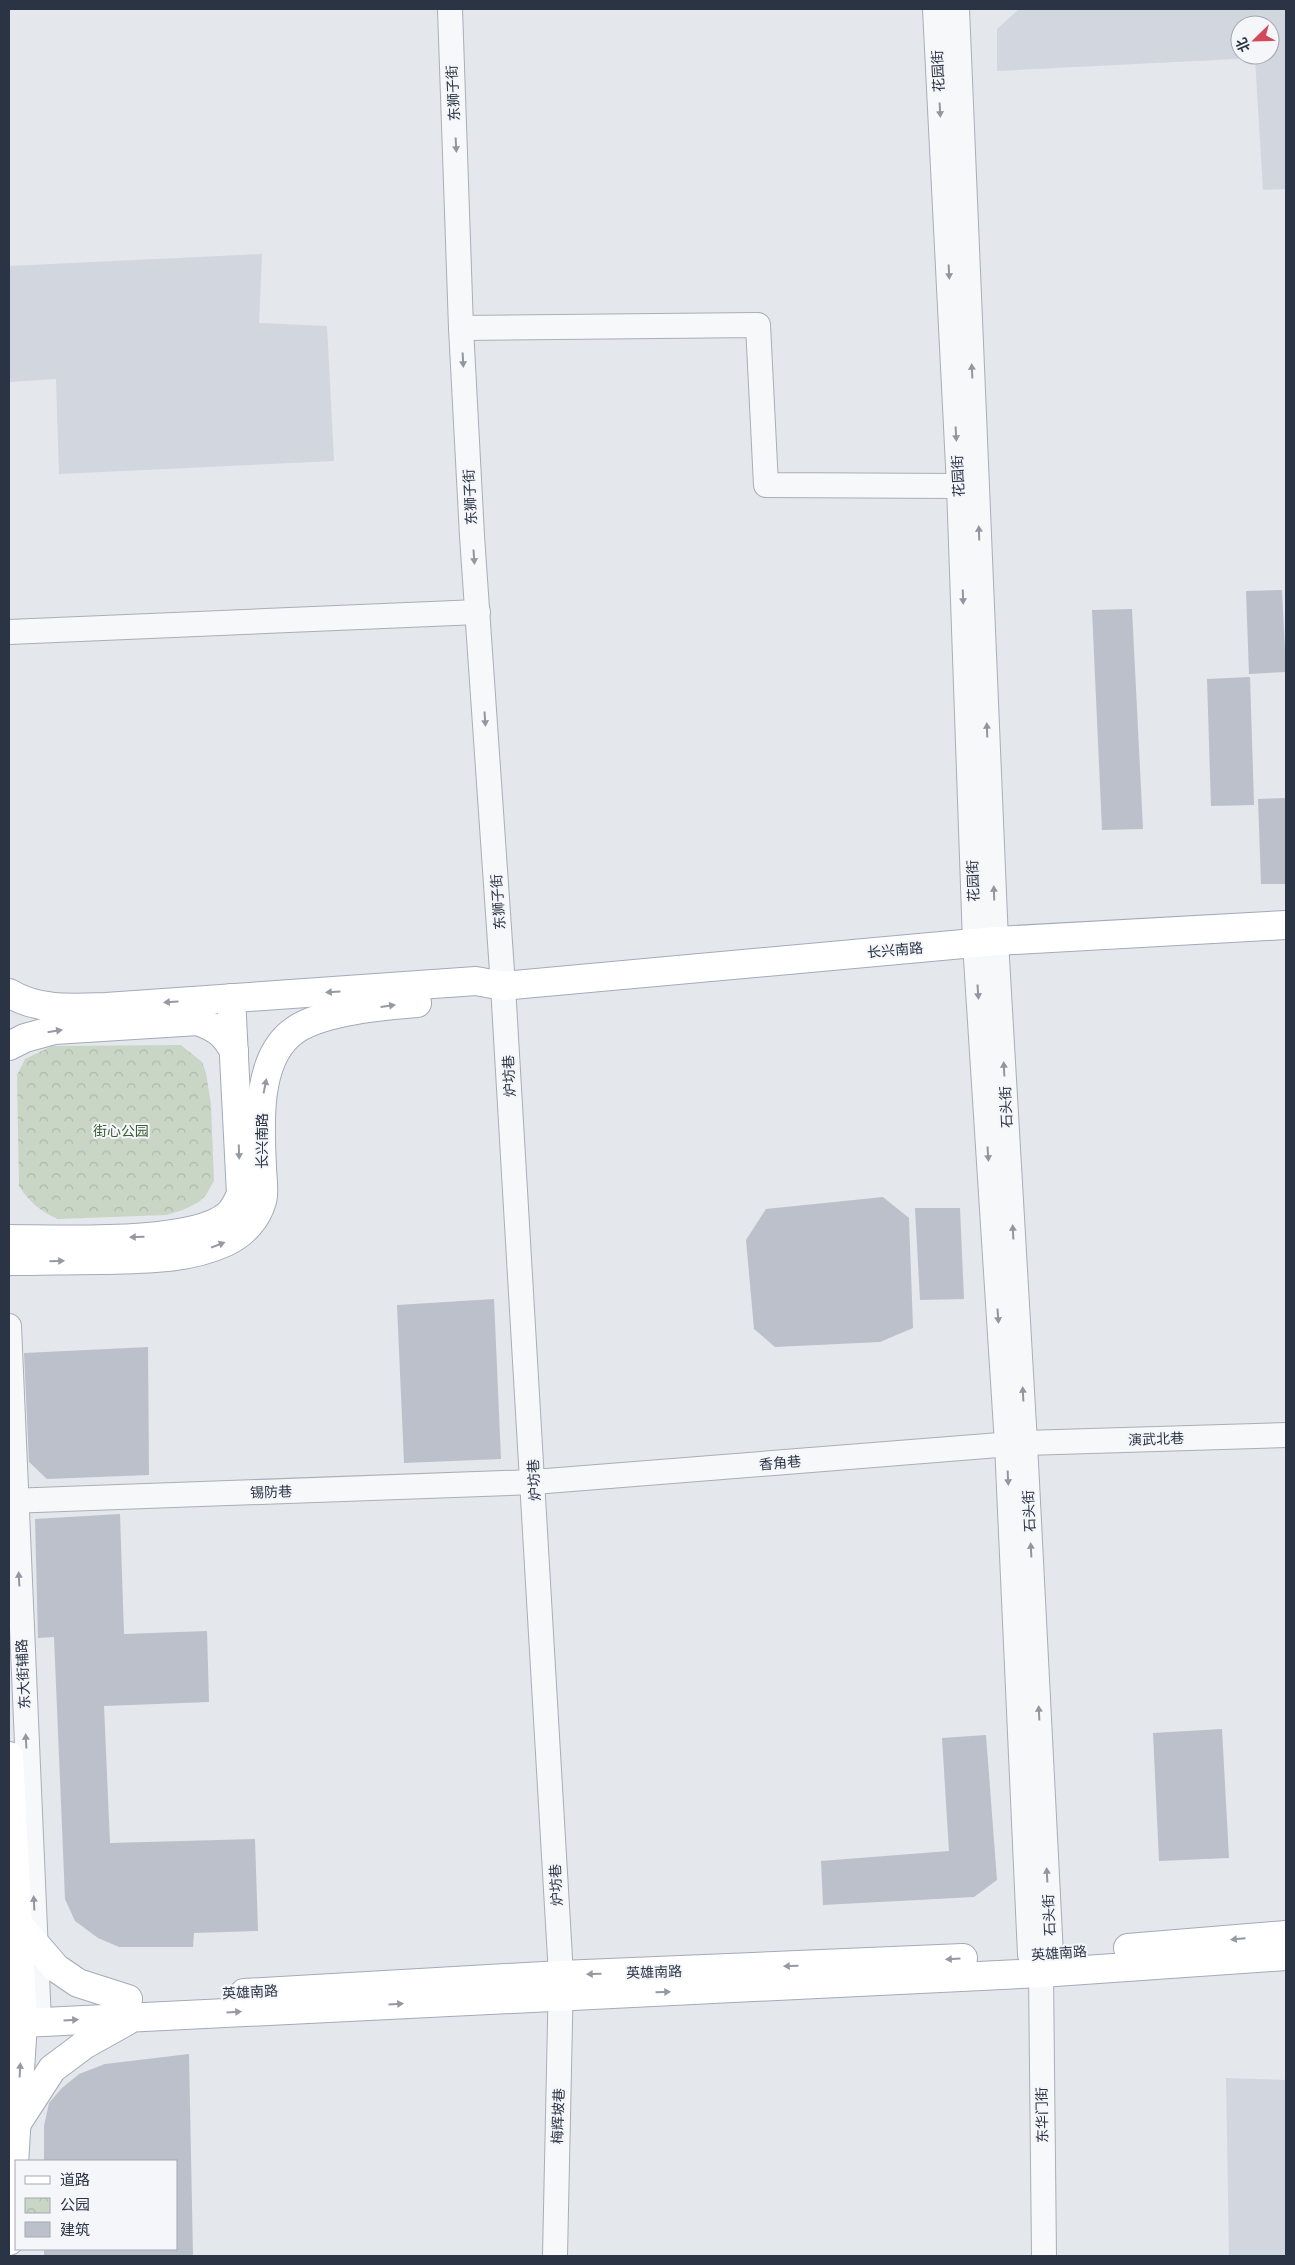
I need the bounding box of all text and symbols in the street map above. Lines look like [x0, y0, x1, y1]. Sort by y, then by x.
north arrow [1230, 15, 1280, 65]
text: 北 [1232, 36, 1253, 55]
street label: 花园街 [928, 50, 947, 92]
street label: 东狮子街 [443, 65, 462, 121]
one-way arrow [937, 102, 945, 118]
one-way arrow [452, 137, 460, 153]
one-way arrow [945, 264, 953, 280]
one-way arrow [459, 352, 467, 368]
one-way arrow [967, 362, 975, 378]
one-way arrow [953, 427, 961, 443]
street label: 花园街 [948, 455, 967, 497]
street label: 东狮子街 [460, 469, 479, 525]
one-way arrow [974, 525, 982, 541]
one-way arrow [470, 549, 478, 565]
one-way arrow [959, 589, 967, 605]
one-way arrow [481, 711, 489, 727]
one-way arrow [983, 722, 991, 738]
street label: 花园街 [963, 860, 982, 902]
street label: 东狮子街 [487, 874, 508, 931]
one-way arrow [990, 884, 998, 900]
street label: 长兴南路 [866, 939, 924, 960]
one-way arrow [974, 984, 982, 1000]
one-way arrow [325, 988, 341, 996]
one-way arrow [163, 998, 179, 1006]
one-way arrow [380, 1002, 396, 1010]
one-way arrow [47, 1026, 63, 1034]
street label: 炉坊巷 [499, 1055, 518, 1097]
one-way arrow [999, 1061, 1007, 1077]
one-way arrow [261, 1079, 269, 1094]
street label: 石头街 [996, 1086, 1015, 1128]
street label: 长兴南路 [253, 1113, 270, 1169]
park label: 街心公园 [93, 1122, 149, 1139]
one-way arrow [235, 1144, 243, 1160]
one-way arrow [984, 1146, 992, 1162]
one-way arrow [1009, 1223, 1017, 1239]
one-way arrow [128, 1234, 144, 1242]
one-way arrow [211, 1241, 226, 1249]
one-way arrow [50, 1256, 66, 1264]
one-way arrow [995, 1309, 1003, 1325]
one-way arrow [1018, 1386, 1026, 1402]
street label: 演武北巷 [1128, 1429, 1184, 1448]
street label: 香角巷 [758, 1452, 802, 1473]
street label: 炉坊巷 [524, 1459, 543, 1501]
one-way arrow [1004, 1471, 1012, 1487]
street label: 锡防巷 [250, 1482, 292, 1501]
street label: 石头街 [1019, 1490, 1038, 1532]
one-way arrow [1026, 1542, 1034, 1558]
one-way arrow [15, 1571, 23, 1587]
street label: 东大街辅路 [12, 1639, 33, 1709]
one-way arrow [1034, 1704, 1042, 1720]
one-way arrow [22, 1733, 30, 1749]
street label: 炉坊巷 [546, 1864, 565, 1906]
one-way arrow [1042, 1867, 1050, 1883]
street label: 石头街 [1039, 1894, 1058, 1936]
one-way arrow [29, 1895, 37, 1911]
one-way arrow [1229, 1936, 1245, 1944]
street label: 英雄南路 [1030, 1942, 1087, 1963]
one-way arrow [945, 1955, 961, 1963]
street label: 英雄南路 [626, 1962, 682, 1981]
one-way arrow [783, 1962, 799, 1970]
one-way arrow [585, 1970, 601, 1978]
street label: 英雄南路 [222, 1982, 278, 2001]
one-way arrow [655, 1987, 671, 1995]
one-way arrow [388, 2000, 404, 2008]
one-way arrow [226, 2008, 242, 2016]
one-way arrow [64, 2016, 80, 2024]
one-way arrow [17, 2062, 25, 2078]
street label: 东华门街 [1033, 2087, 1050, 2143]
street label: 梅辉坡巷 [548, 2088, 567, 2144]
legend [15, 2160, 178, 2250]
text: 道路 [60, 2170, 90, 2188]
text: 公园 [60, 2195, 90, 2213]
text: 建筑 [60, 2220, 90, 2238]

